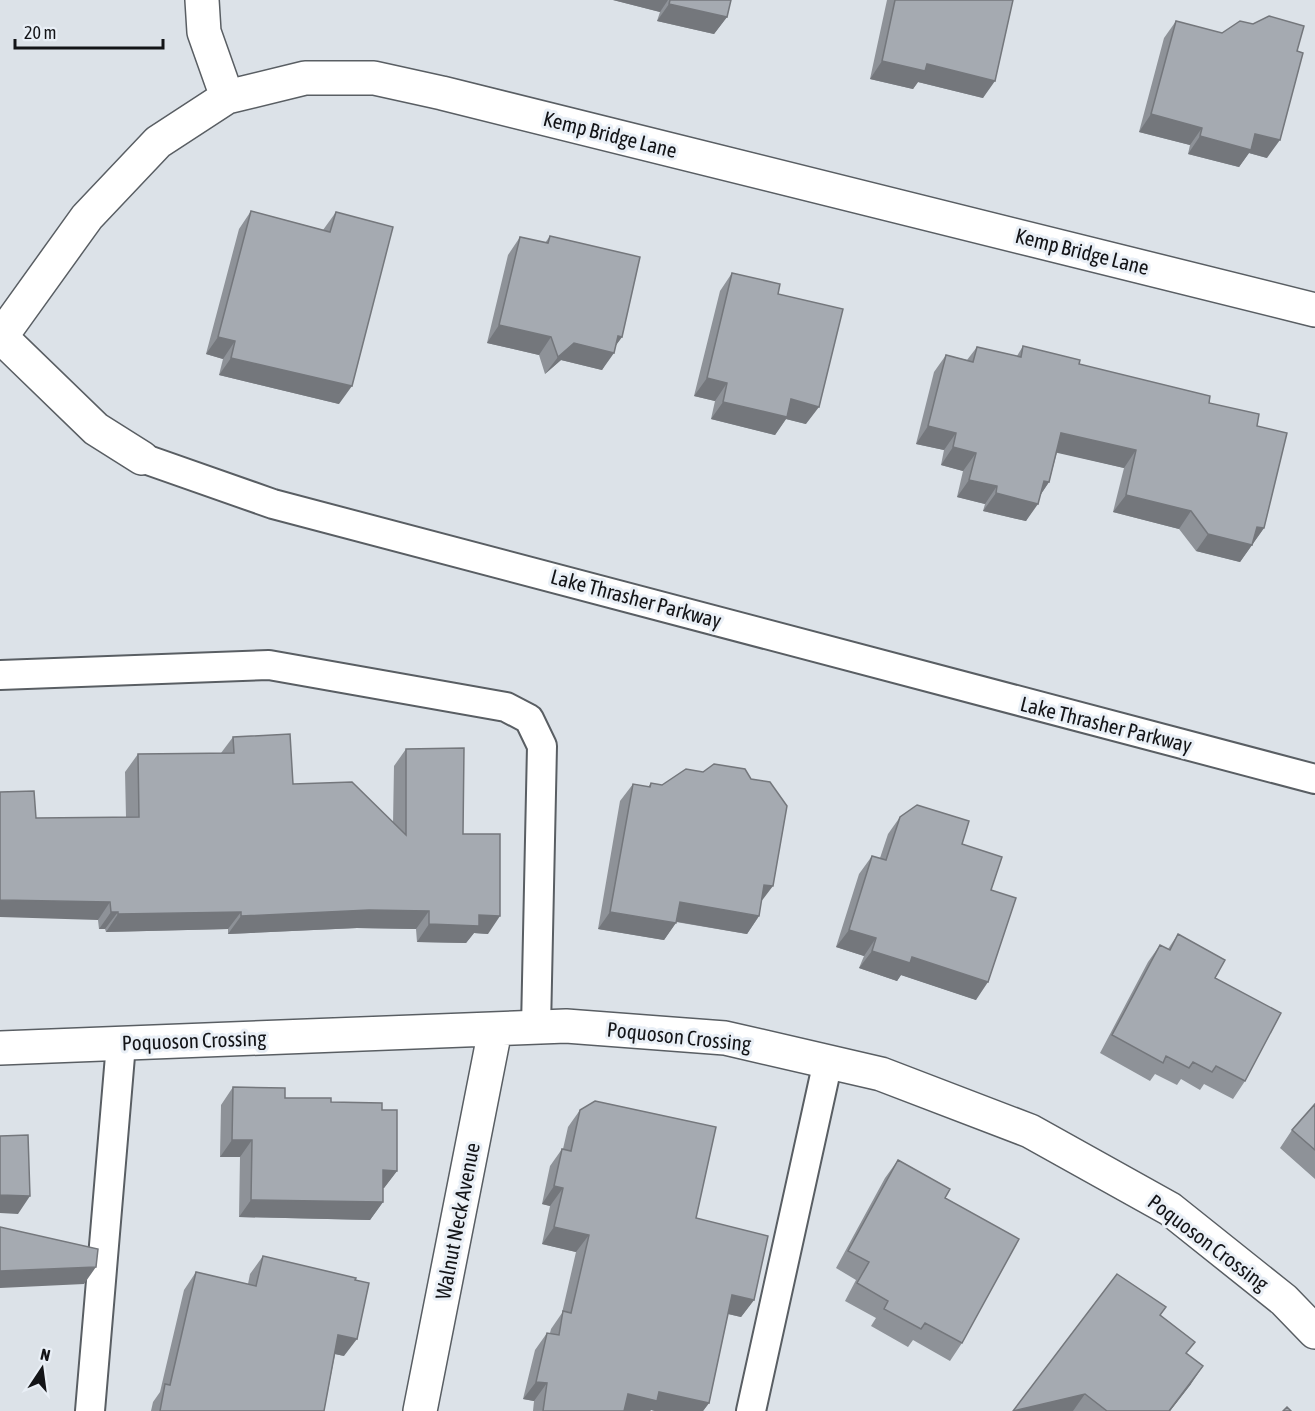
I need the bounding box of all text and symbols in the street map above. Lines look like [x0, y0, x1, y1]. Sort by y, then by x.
scale bar [15, 12, 164, 50]
text: 20 m [24, 22, 56, 43]
street label: Kemp Bridge Lane [541, 106, 680, 162]
street label: Kemp Bridge Lane [1013, 223, 1152, 279]
street label: Lake Thrasher Parkway [548, 564, 725, 632]
street label: Lake Thrasher Parkway [1018, 691, 1195, 757]
street label: Poquoson Crossing [606, 1017, 752, 1056]
street label: Poquoson Crossing [121, 1025, 267, 1055]
street label: Walnut Neck Avenue [430, 1140, 484, 1301]
street label: Poquoson Crossing [1144, 1189, 1274, 1295]
north arrow [12, 1339, 72, 1399]
text: N [39, 1345, 52, 1364]

